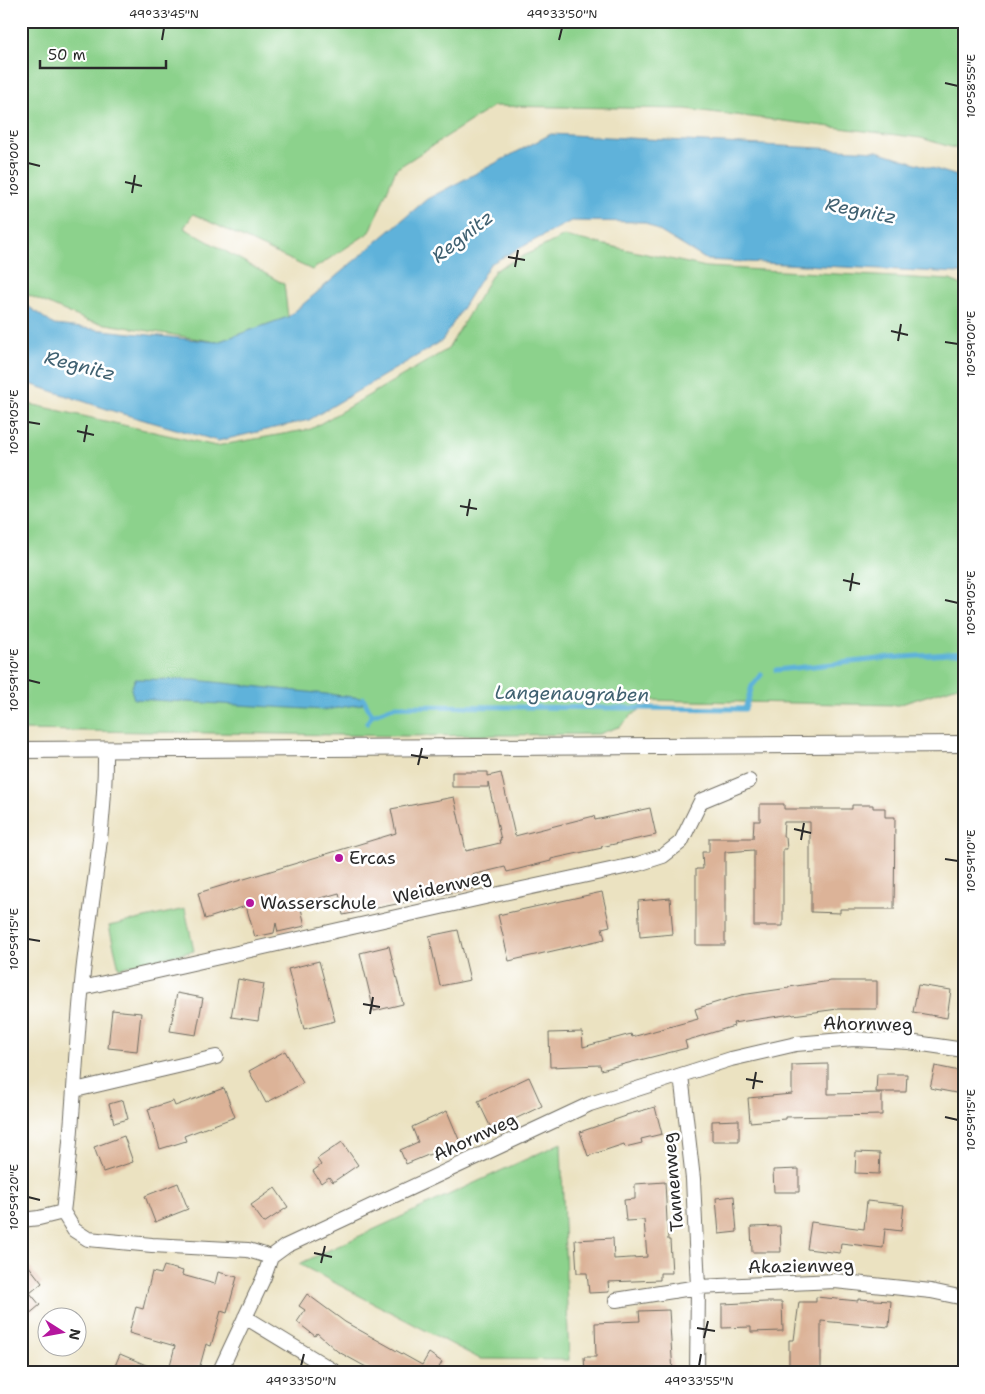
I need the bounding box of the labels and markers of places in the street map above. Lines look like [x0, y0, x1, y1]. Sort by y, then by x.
place label: Ercas [349, 846, 396, 870]
marker: Ercas [333, 852, 345, 864]
place label: Wasserschule [260, 891, 377, 915]
marker: Wasserschule [244, 897, 256, 909]

